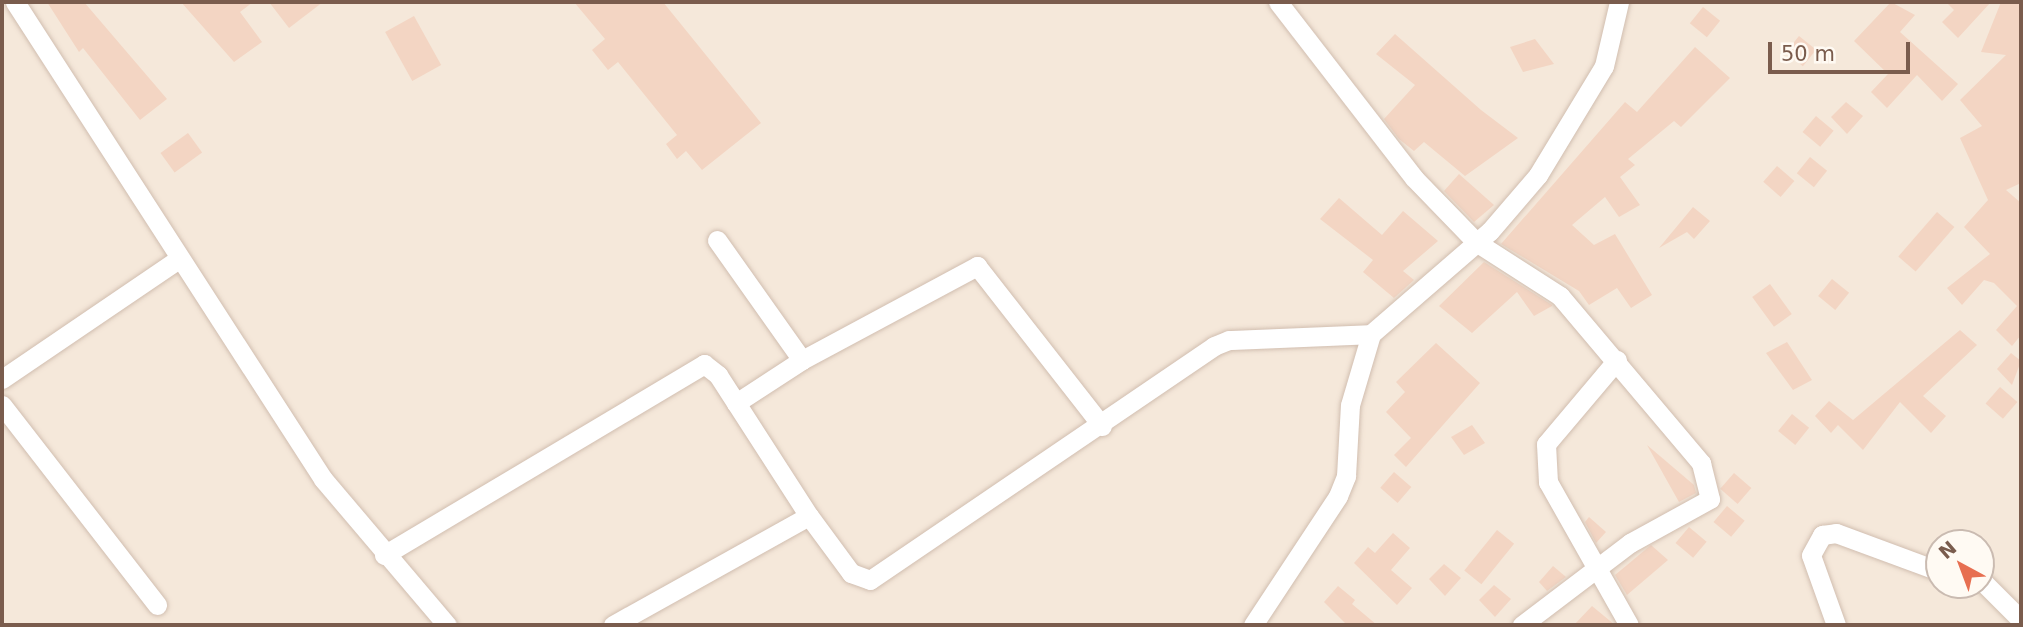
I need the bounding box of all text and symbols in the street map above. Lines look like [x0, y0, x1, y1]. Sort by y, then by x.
scale bar [1771, 28, 1913, 72]
text: 50 m [1781, 42, 1835, 66]
north arrow [1925, 529, 1995, 599]
text: N [1934, 536, 1961, 563]

